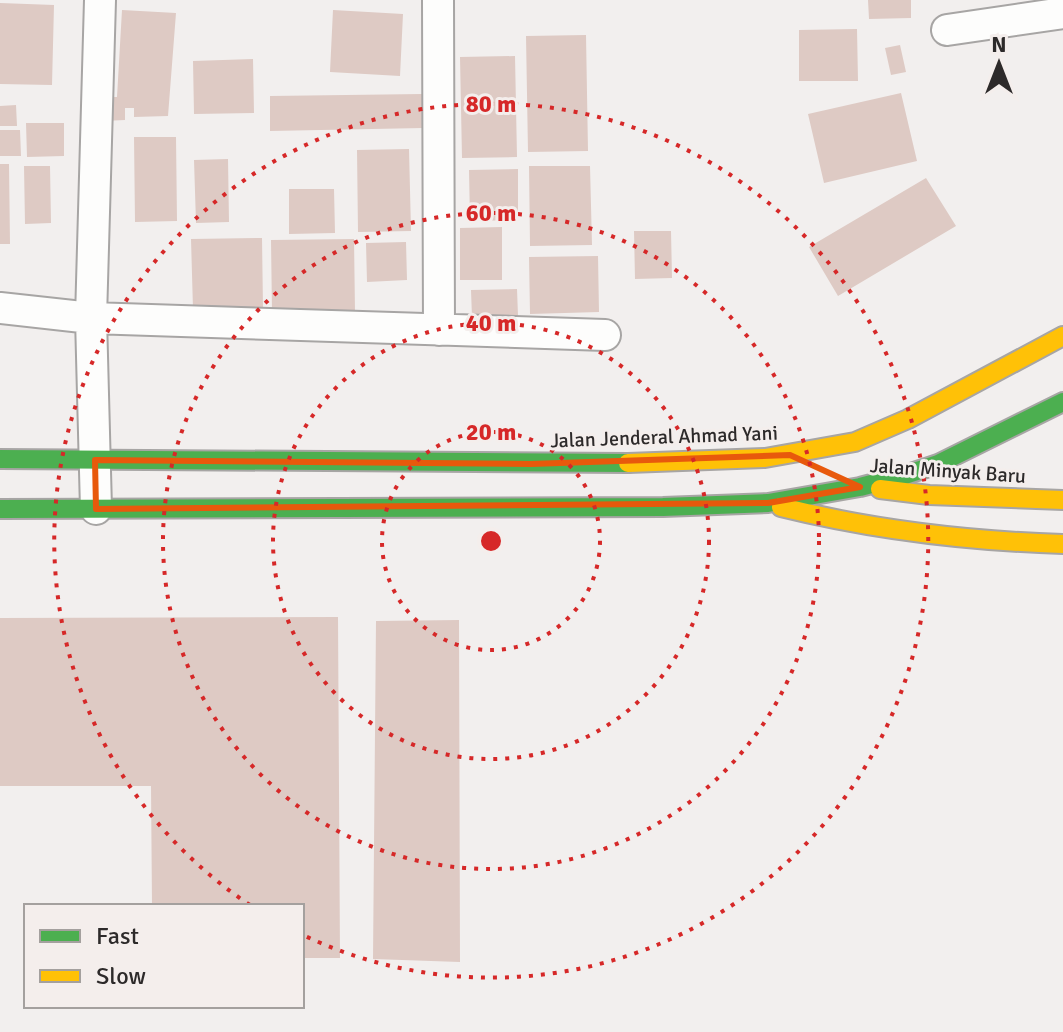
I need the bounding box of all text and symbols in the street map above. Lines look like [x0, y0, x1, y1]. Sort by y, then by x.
north arrow [959, 24, 1039, 104]
text: N [991, 31, 1007, 58]
text: 80 m [466, 89, 516, 119]
text: 60 m [466, 198, 516, 228]
text: 40 m [466, 308, 516, 338]
text: 20 m [466, 417, 516, 447]
street label: Jalan Jenderal Ahmad Yani [550, 421, 778, 453]
street label: Jalan Minyak Baru [869, 453, 1027, 489]
centre of rings [477, 527, 505, 555]
legend [24, 904, 304, 1008]
text: Fast [96, 921, 139, 951]
text: Slow [96, 961, 146, 991]

